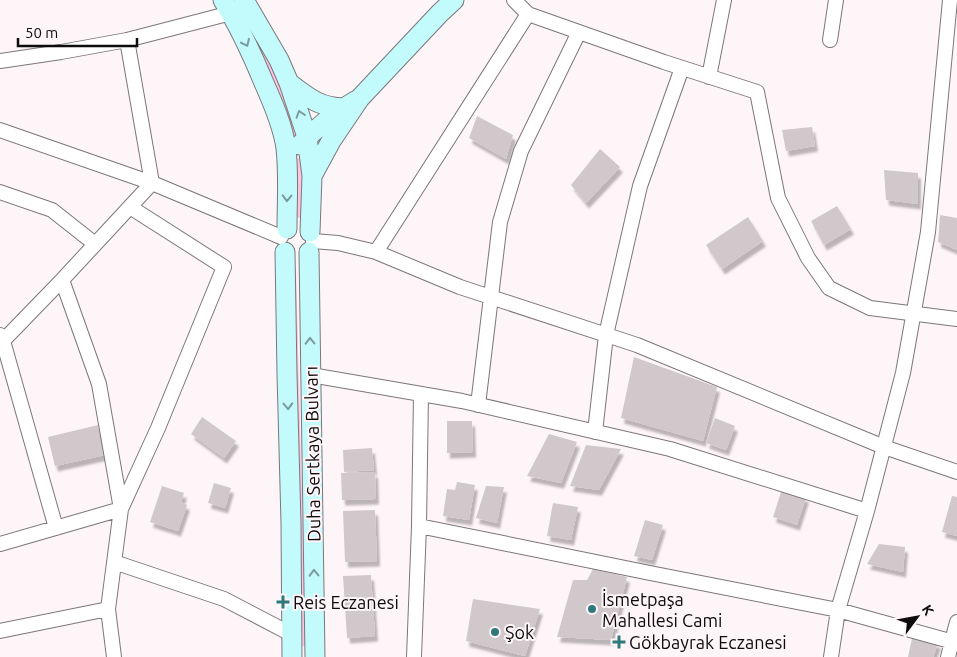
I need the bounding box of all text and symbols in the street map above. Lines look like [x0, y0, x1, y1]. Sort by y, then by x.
scale bar [18, 15, 136, 47]
text: 50 m [25, 24, 58, 41]
one-way arrow [240, 38, 251, 47]
one-way arrow [295, 111, 305, 119]
one-way arrow [282, 194, 292, 202]
one-way arrow [305, 337, 316, 345]
street label: Duha Sertkaya Bulvarı [300, 366, 324, 542]
one-way arrow [283, 402, 293, 410]
one-way arrow [309, 569, 319, 577]
place label: İsmetpaşa Mahallesi Cami [602, 589, 722, 630]
place label: Reis Eczanesi [293, 592, 399, 612]
north arrow [892, 592, 942, 642]
marker: Reis Eczanesi [277, 596, 289, 608]
text: K [919, 602, 938, 619]
marker: İsmetpaşa Mahallesi Cami [586, 603, 598, 615]
place label: Şok [505, 622, 534, 642]
marker: Şok [489, 626, 501, 638]
place label: Gökbayrak Eczanesi [629, 632, 787, 652]
marker: Gökbayrak Eczanesi [613, 636, 625, 648]

